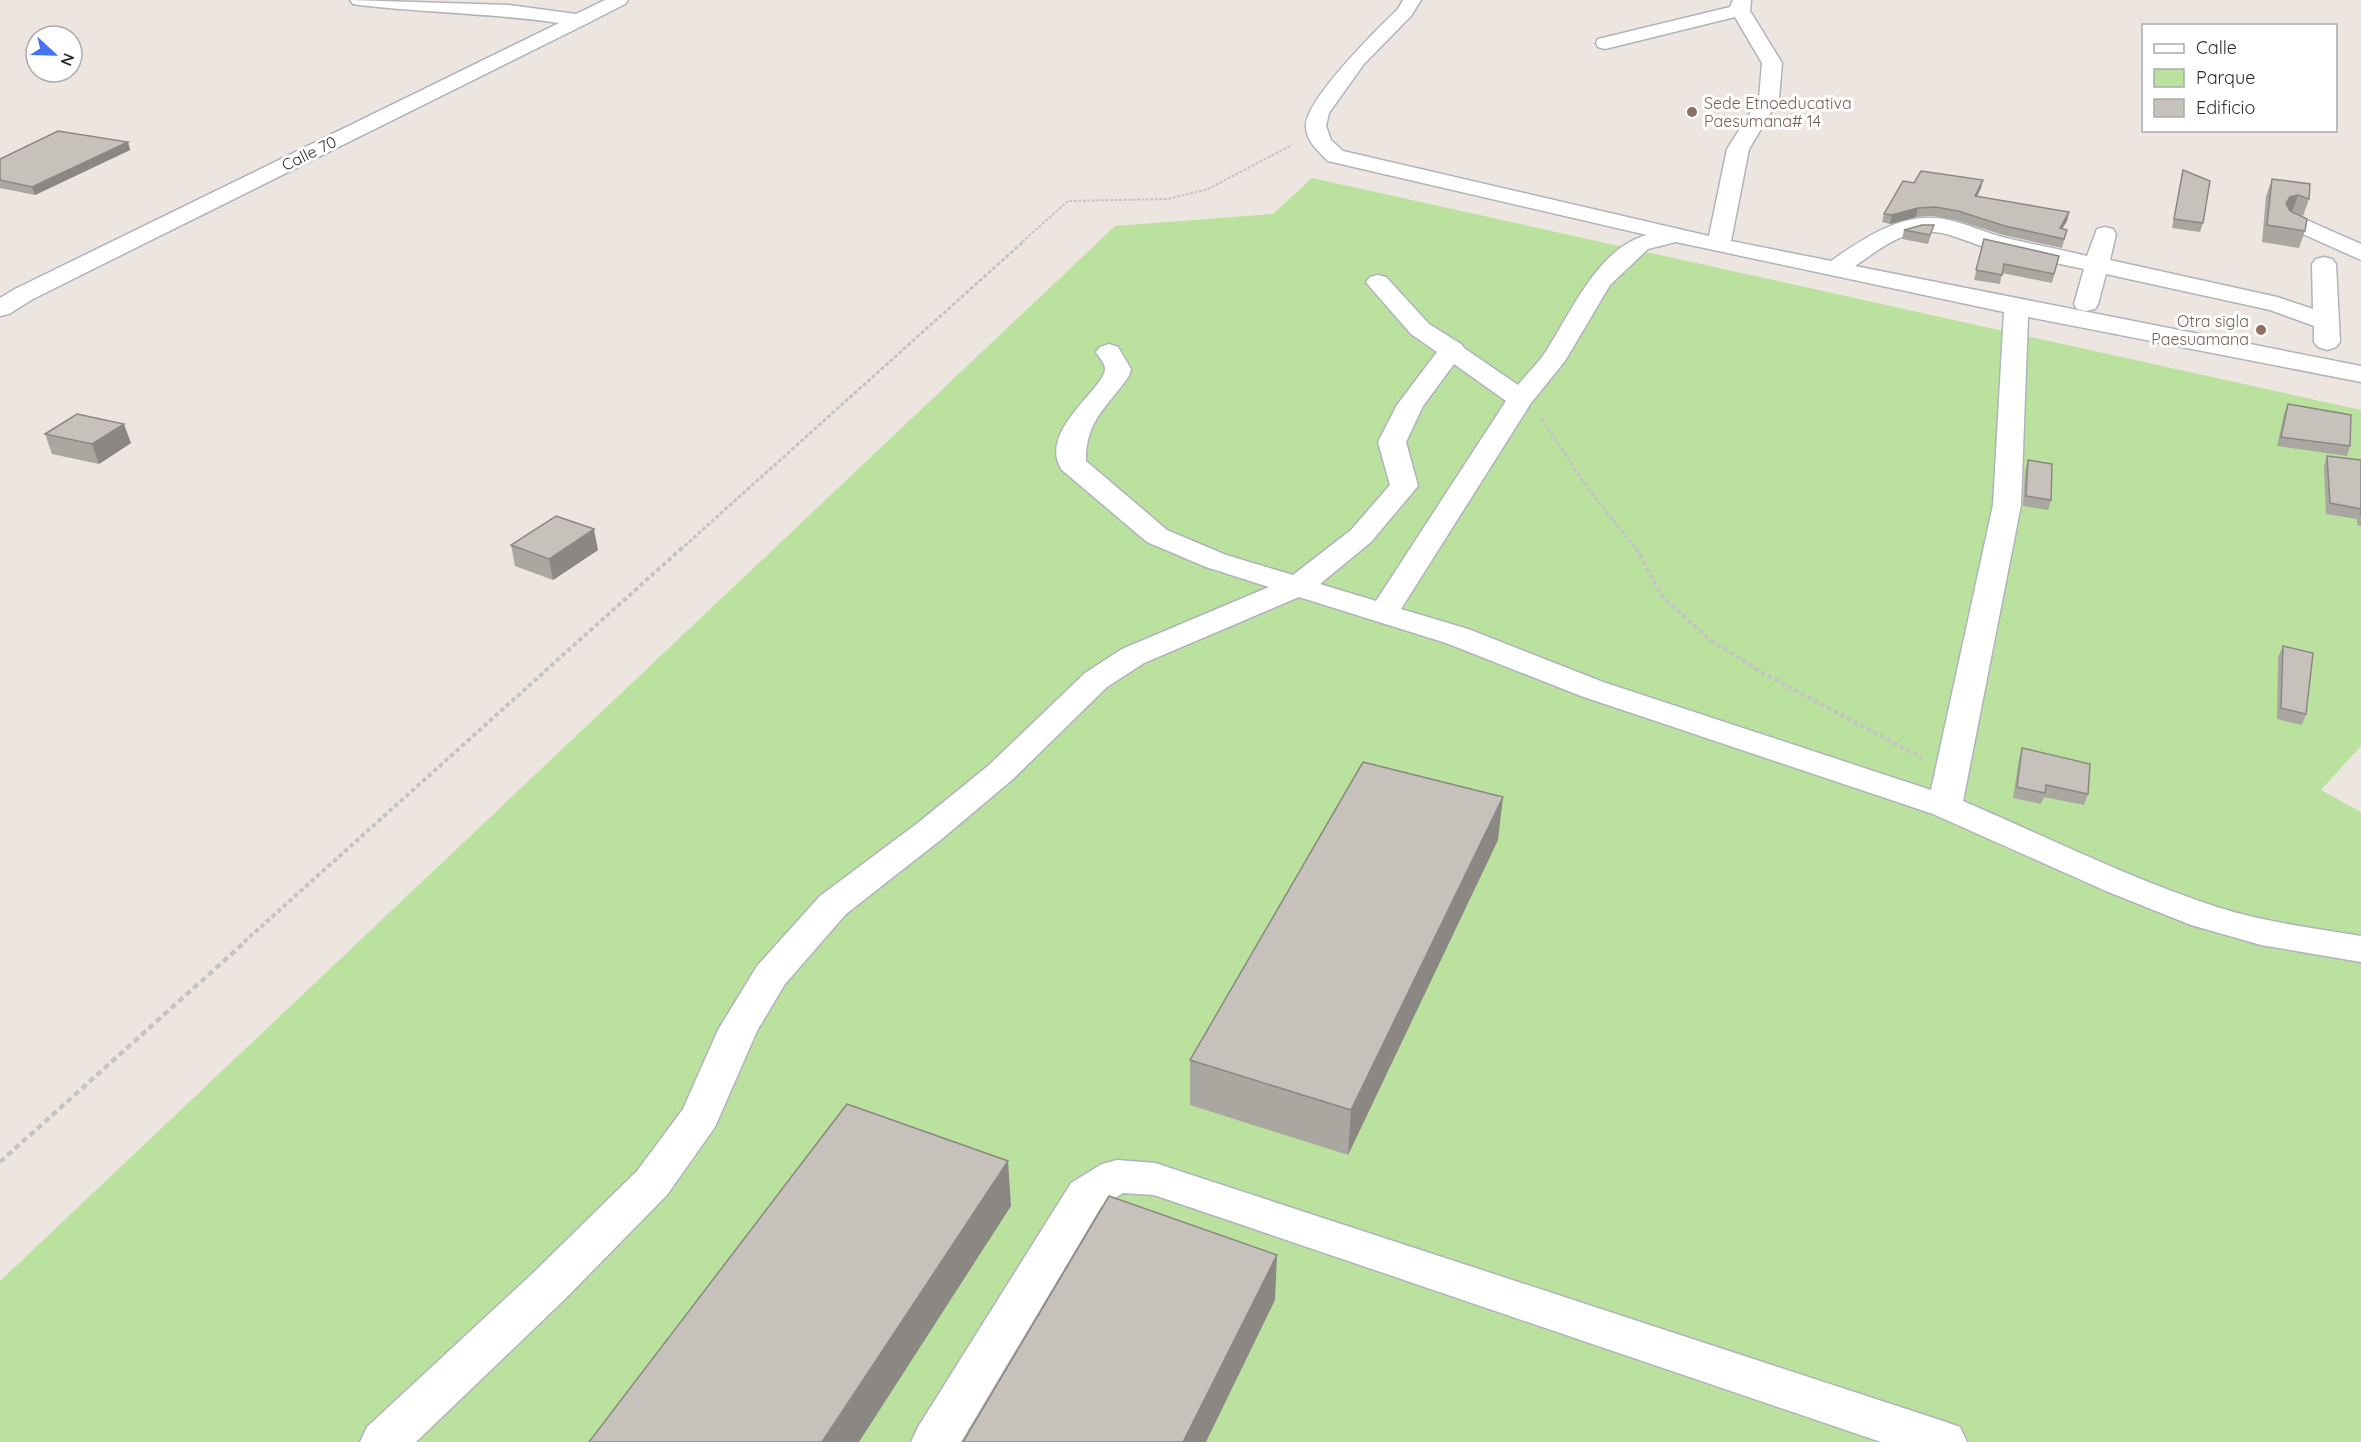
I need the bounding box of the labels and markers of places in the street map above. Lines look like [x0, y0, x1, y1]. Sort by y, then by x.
place label: Sede Etnoeducativa Paesumana# 14 [1704, 93, 1852, 131]
marker: Sede Etnoeducativa Paesumana# 14 [1685, 105, 1699, 119]
place label: Otra sigla Paesuamana [2151, 311, 2249, 349]
marker: Otra sigla Paesuamana [2254, 323, 2268, 337]

